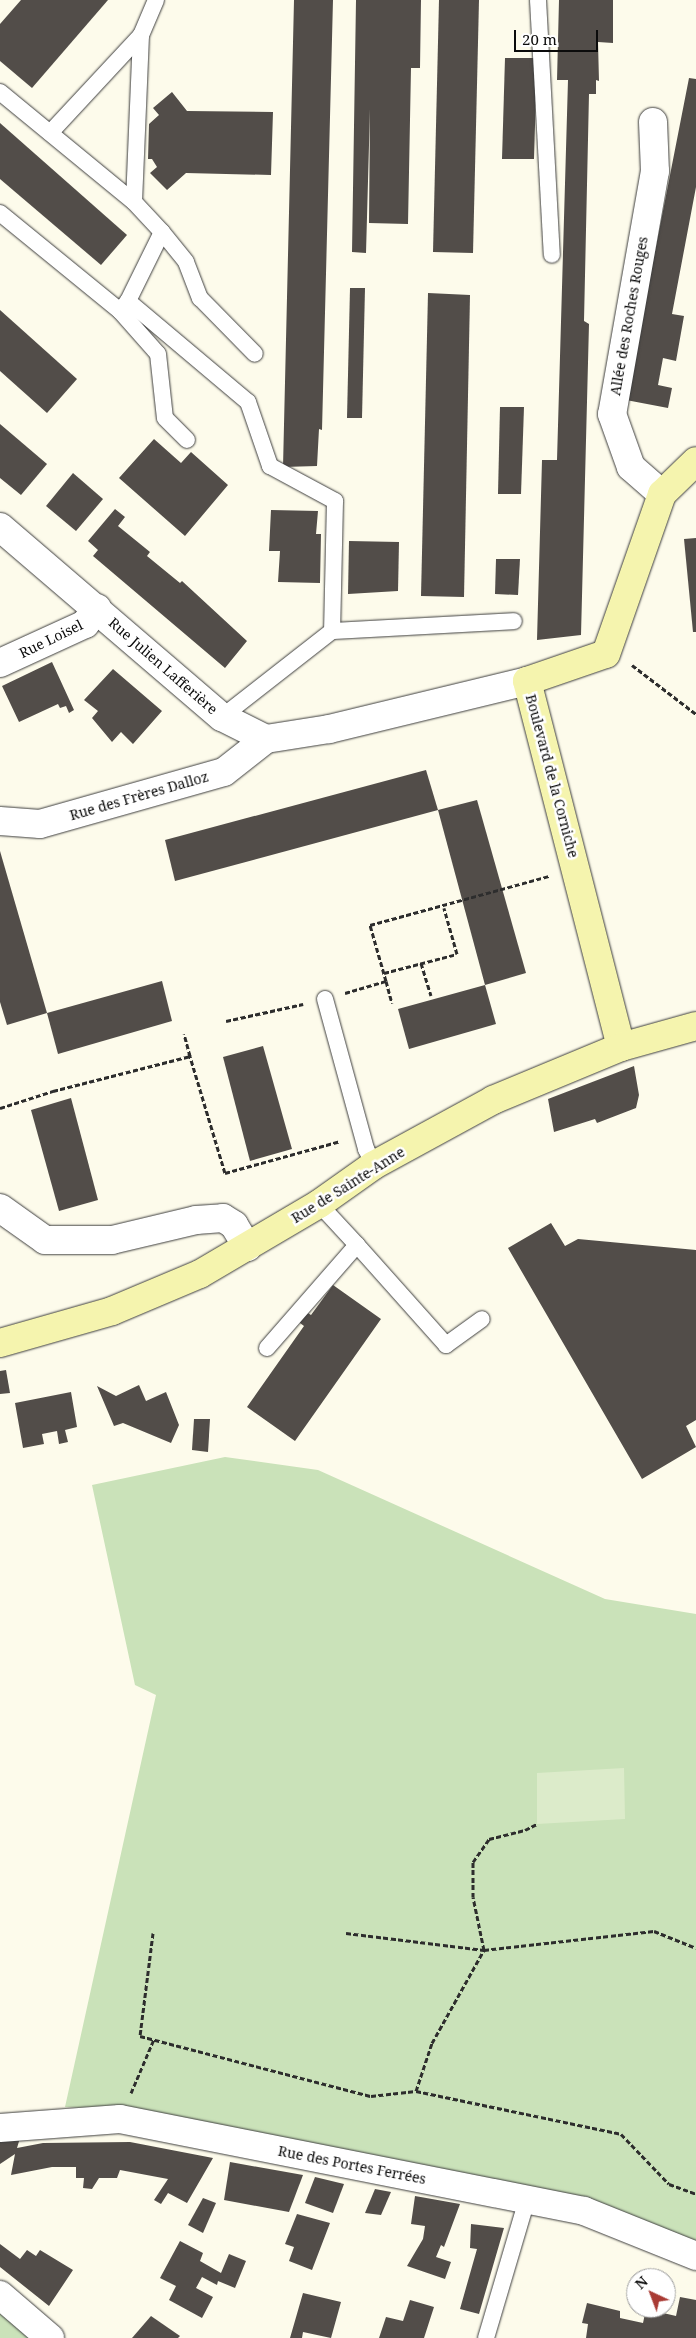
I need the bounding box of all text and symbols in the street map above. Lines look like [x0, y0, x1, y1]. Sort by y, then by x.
scale bar [516, 20, 600, 52]
text: 20 m [522, 29, 557, 49]
street label: Allée des Roches Rouges [607, 235, 651, 397]
street label: Rue Julien Lafferière [105, 614, 221, 718]
street label: Rue Loisel [16, 616, 86, 662]
street label: Boulevard de la Corniche [522, 692, 582, 860]
street label: Rue des Frères Dalloz [68, 768, 210, 824]
street label: Rue de Sainte-Anne [288, 1143, 408, 1227]
street label: Rue des Portes Ferrées [277, 2142, 427, 2188]
north arrow [626, 2268, 676, 2318]
text: N [631, 2272, 652, 2293]

